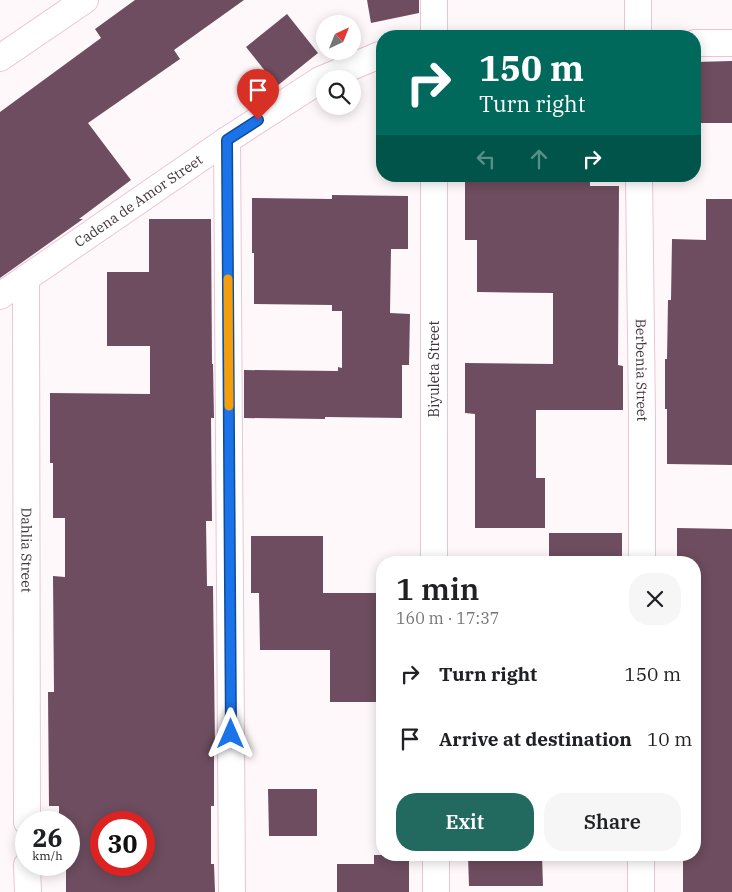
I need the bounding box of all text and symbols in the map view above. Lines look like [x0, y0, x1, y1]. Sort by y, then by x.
north arrow [316, 15, 361, 60]
map controls [316, 15, 361, 115]
text: 150 m [479, 45, 584, 91]
icon: right [396, 50, 461, 115]
pin [237, 69, 279, 120]
button: search [316, 70, 361, 115]
icon: arrive [244, 76, 272, 104]
text: Turn right [479, 89, 586, 118]
icon: left [472, 145, 500, 173]
icon: ahead [525, 145, 553, 173]
icon: right [578, 145, 606, 173]
street label: Cadena de Amor Street [71, 151, 206, 251]
street label: Berbenia Street [632, 318, 651, 421]
street label: Biyuleta Street [425, 321, 443, 417]
street label: Dahlia Street [17, 507, 36, 593]
text: 1 min [396, 569, 479, 608]
button: close [629, 573, 681, 625]
text: 160 m · 17:37 [396, 608, 499, 628]
icon: right [396, 660, 424, 688]
text: Turn right [439, 662, 537, 686]
text: 150 m [624, 662, 681, 686]
position arrow [204, 707, 256, 759]
icon: arrive [396, 725, 424, 753]
text: Arrive at destination [439, 727, 632, 751]
text: 10 m [647, 727, 692, 751]
button: Exit [396, 793, 534, 851]
button: Share [544, 793, 681, 851]
speed limit sign: 30 [90, 811, 155, 876]
text: 26 [32, 821, 63, 854]
text: km/h [32, 848, 63, 863]

